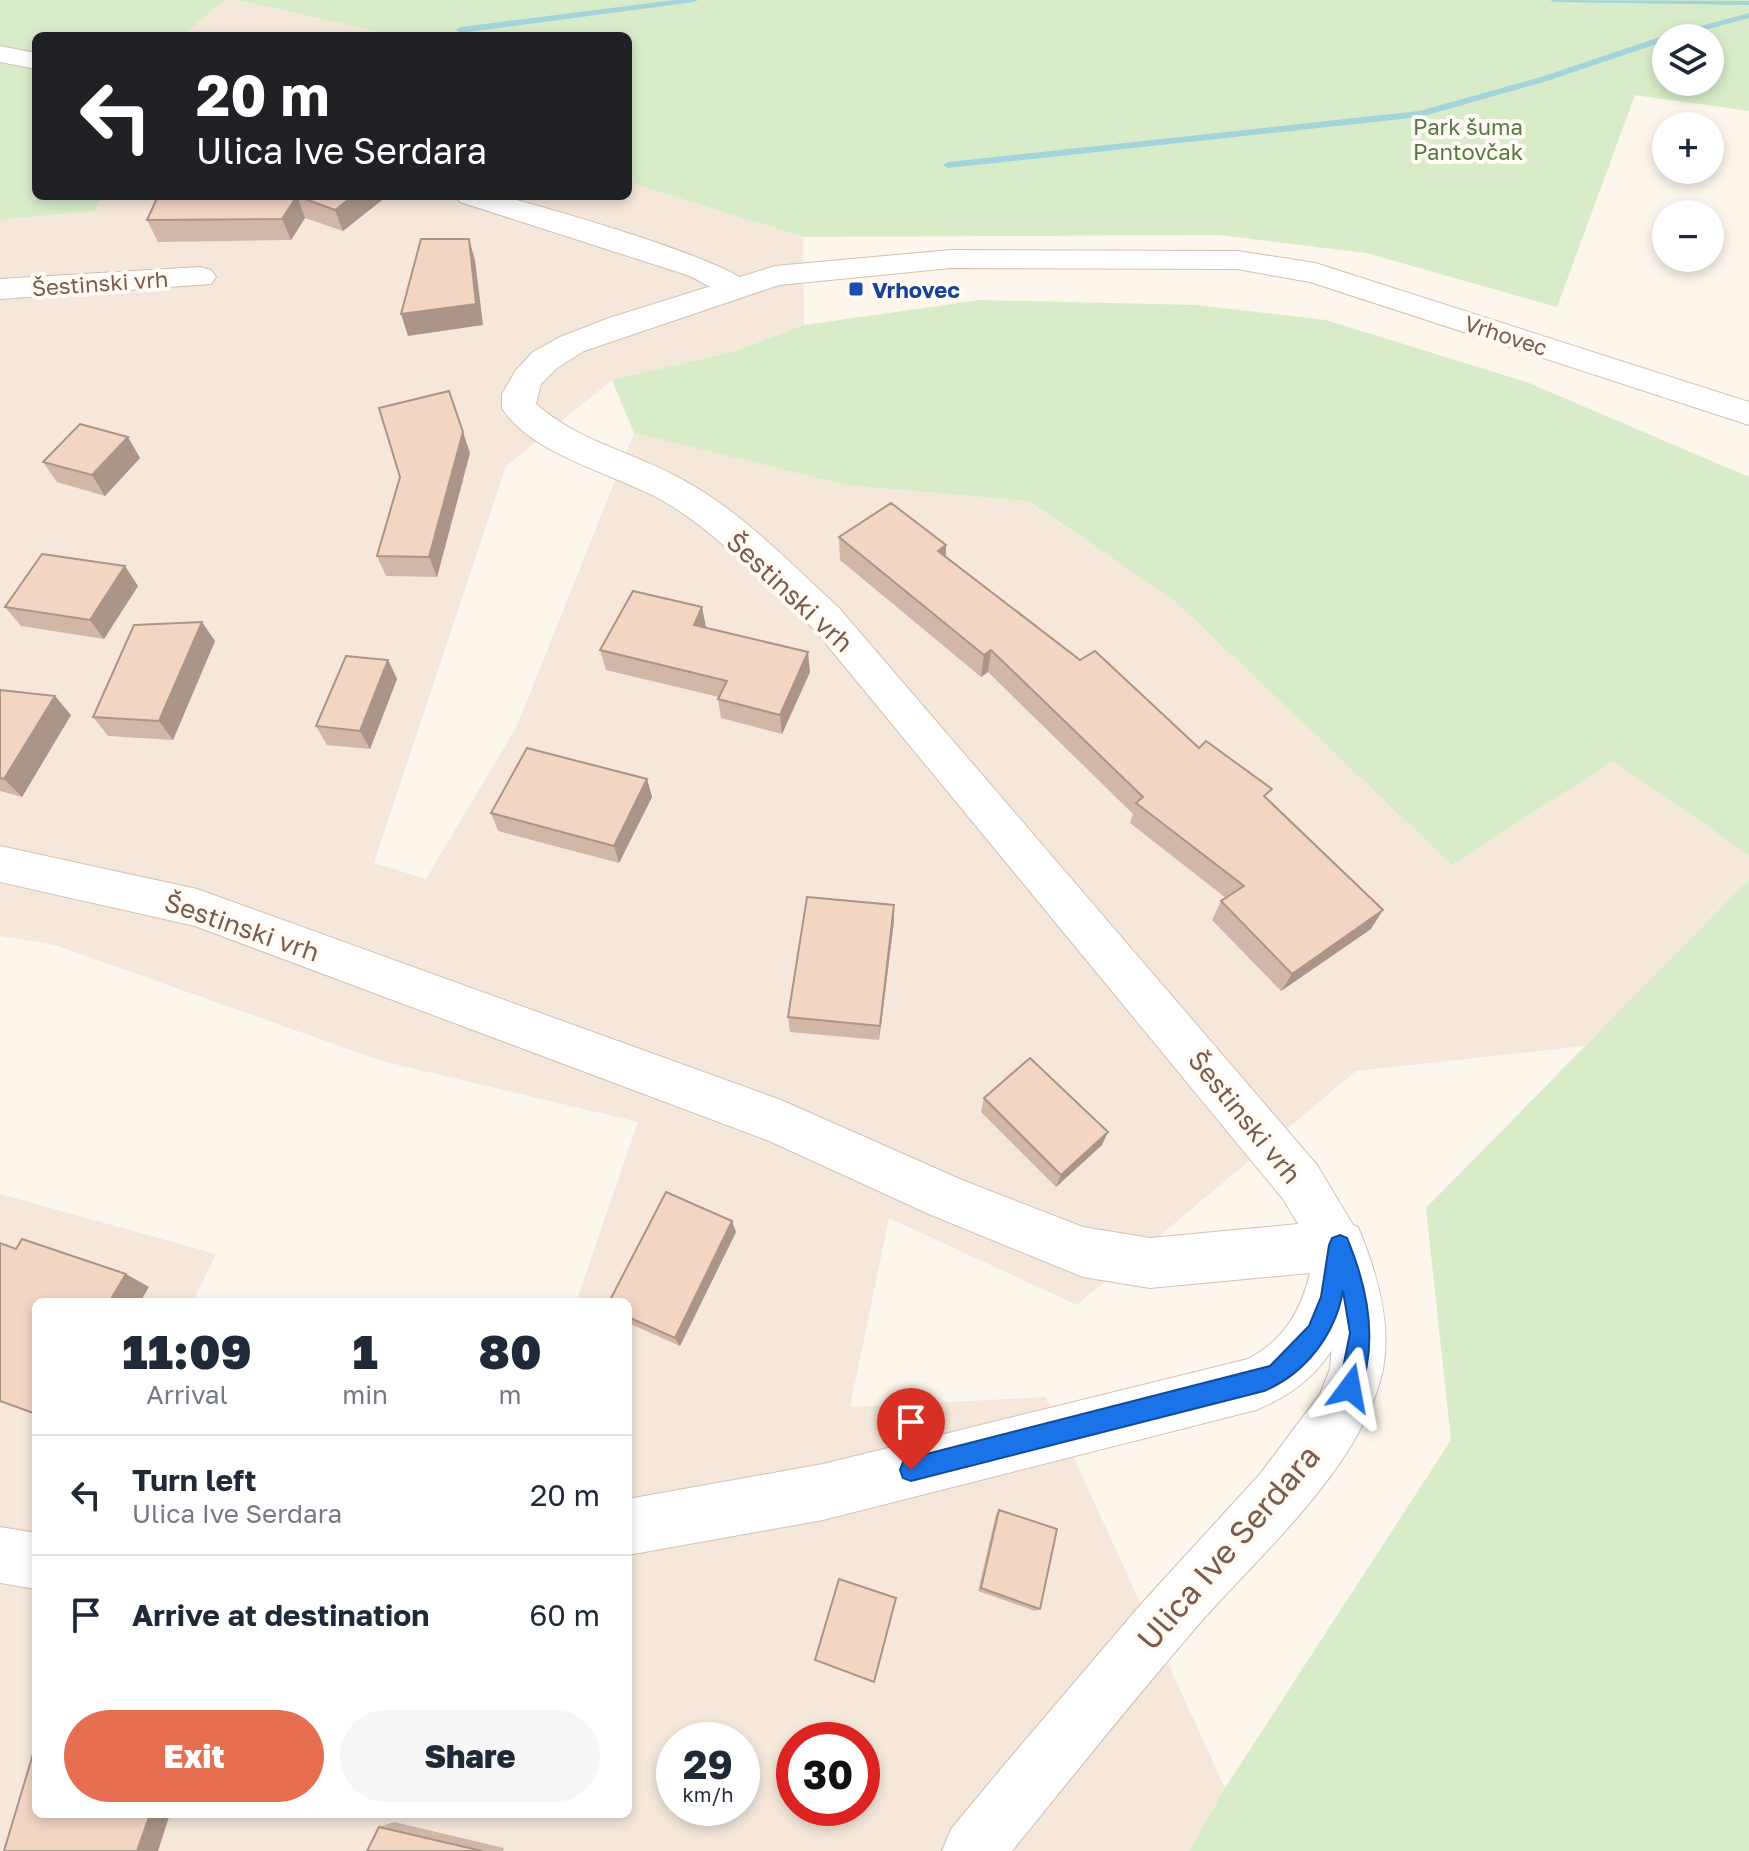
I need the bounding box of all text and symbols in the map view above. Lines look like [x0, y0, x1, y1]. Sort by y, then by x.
map controls [1652, 24, 1724, 272]
button: layers [1652, 24, 1724, 96]
text: 20 m [196, 61, 330, 128]
icon: left [64, 64, 168, 168]
button: + [1652, 112, 1724, 184]
park label: Park šuma Pantovčak [1413, 113, 1523, 165]
text: Ulica Ive Serdara [196, 129, 487, 172]
button: − [1652, 200, 1724, 272]
street label: Šestinski vrh [31, 265, 169, 301]
place label: Vrhovec [872, 276, 960, 303]
marker: Vrhovec [847, 280, 865, 298]
street label: Vrhovec [1461, 309, 1551, 361]
street label: Šestinski vrh [720, 526, 860, 658]
street label: Šestinski vrh [161, 886, 323, 968]
street label: Šestinski vrh [1182, 1044, 1308, 1190]
text: 11:09 [122, 1322, 252, 1380]
text: 1 [352, 1322, 378, 1380]
text: 80 [478, 1322, 542, 1380]
position arrow [1308, 1346, 1392, 1430]
text: Arrival [146, 1379, 228, 1410]
text: min [342, 1379, 388, 1410]
text: m [499, 1379, 522, 1410]
pin [877, 1388, 945, 1470]
icon: arrive [889, 1400, 933, 1444]
street label: Ulica Ive Serdara [1129, 1437, 1327, 1657]
text: Turn left [132, 1462, 257, 1498]
icon: left [64, 1473, 108, 1517]
text: 20 m [530, 1477, 600, 1513]
text: Ulica Ive Serdara [132, 1498, 342, 1529]
icon: arrive [64, 1593, 108, 1637]
text: Arrive at destination [132, 1597, 429, 1633]
text: 60 m [529, 1597, 600, 1633]
button: Exit [64, 1710, 324, 1802]
button: Share [340, 1710, 600, 1802]
speed limit sign: 30 [776, 1722, 880, 1826]
text: 29 [683, 1740, 733, 1788]
text: km/h [683, 1782, 733, 1806]

